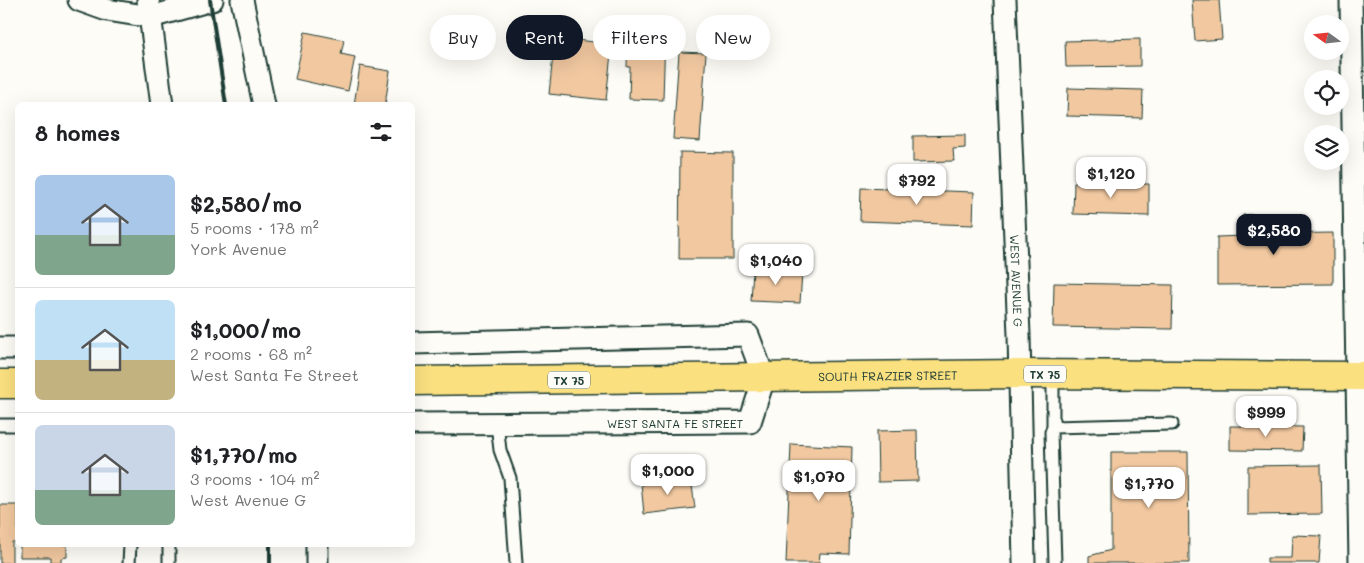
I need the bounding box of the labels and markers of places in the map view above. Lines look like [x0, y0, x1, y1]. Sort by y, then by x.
pin: $1,120 [1070, 156, 1152, 199]
pin: $792 [887, 164, 947, 206]
pin: $2,580 [1233, 214, 1315, 256]
pin: $1,040 [735, 244, 817, 286]
pin: $999 [1236, 396, 1296, 438]
pin: $1,000 [627, 454, 709, 496]
pin: $1,070 [778, 460, 860, 502]
pin: $1,770 [1108, 466, 1190, 509]

